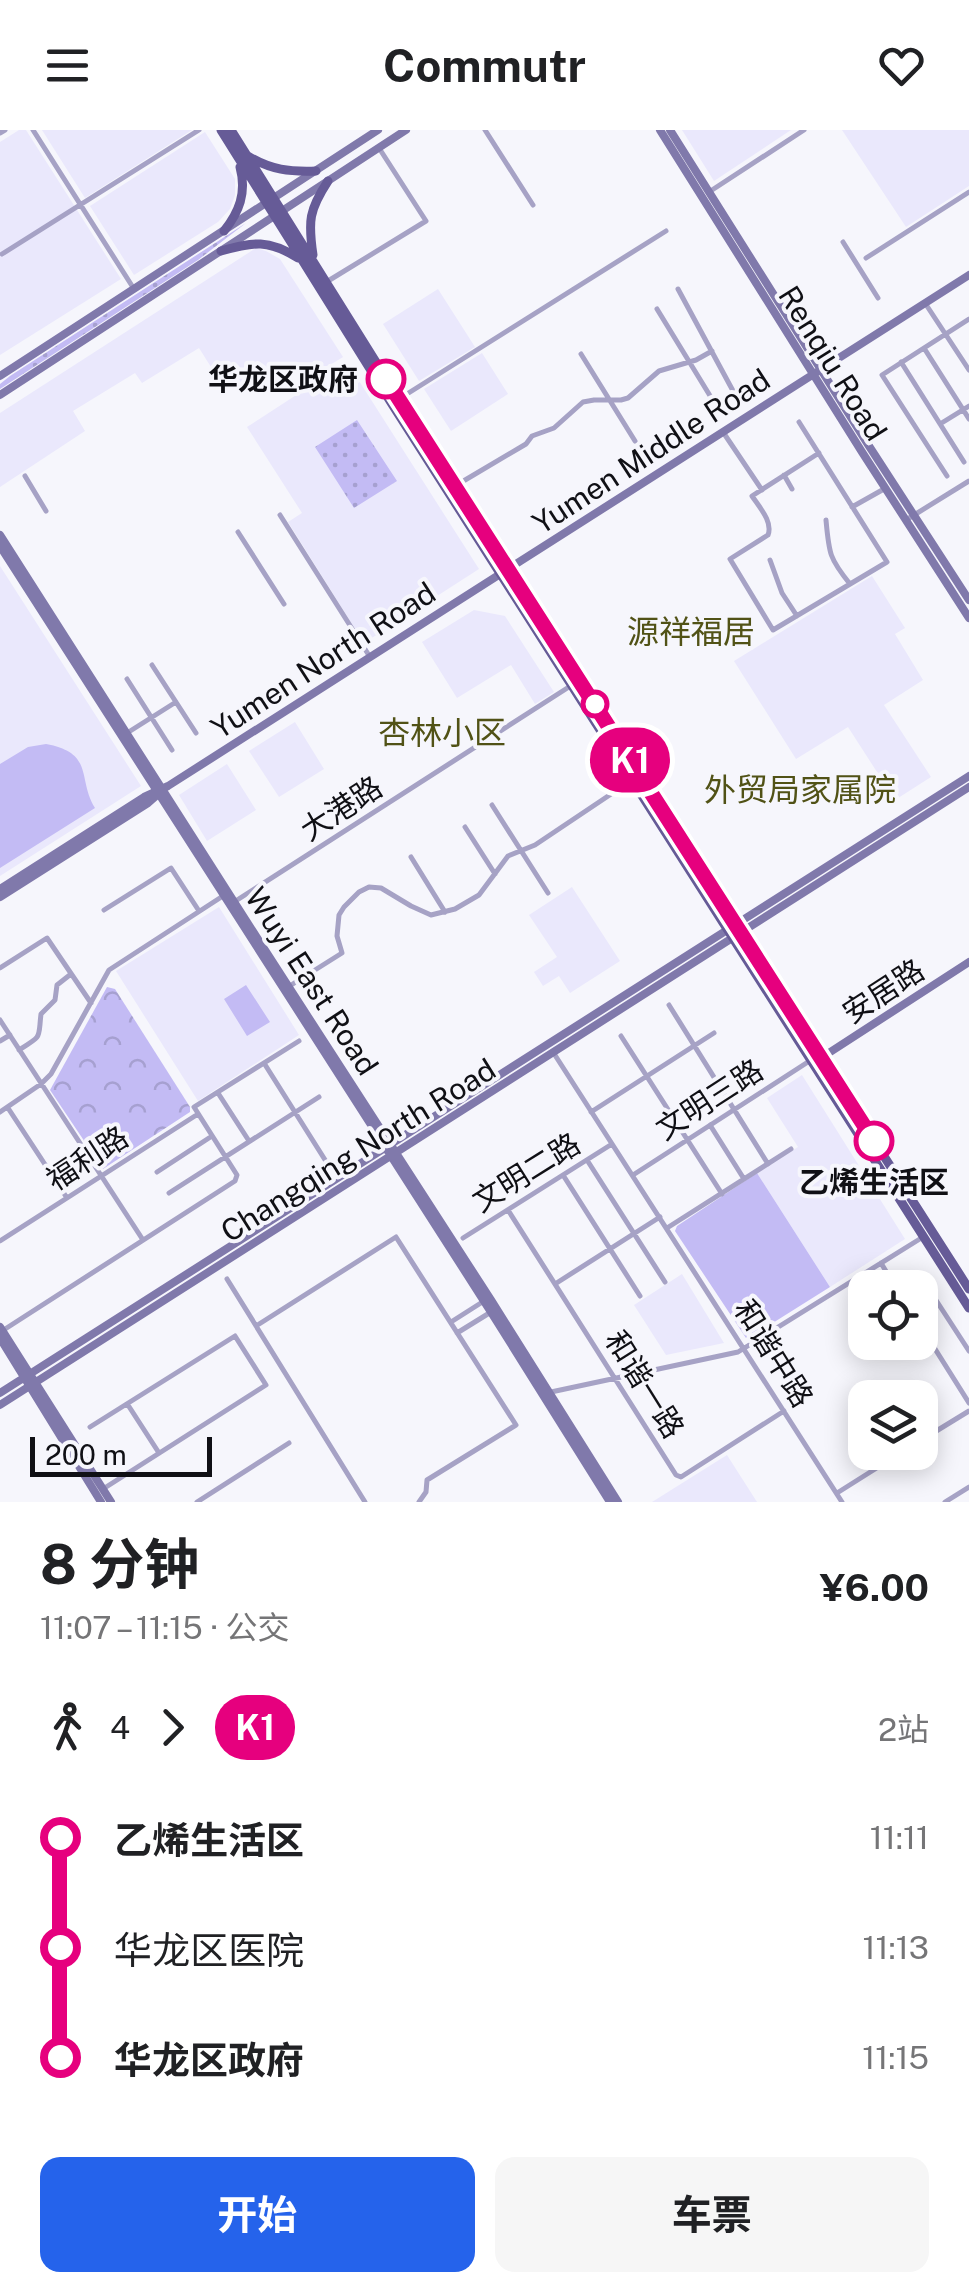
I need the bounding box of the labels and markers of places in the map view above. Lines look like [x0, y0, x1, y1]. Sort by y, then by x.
marker: 华龙区政府 [367, 360, 405, 398]
place label: 华龙区政府 [208, 361, 358, 397]
unlabelled marker [582, 691, 608, 717]
marker: 乙烯生活区 [855, 1122, 893, 1160]
place label: 乙烯生活区 [799, 1164, 949, 1200]

